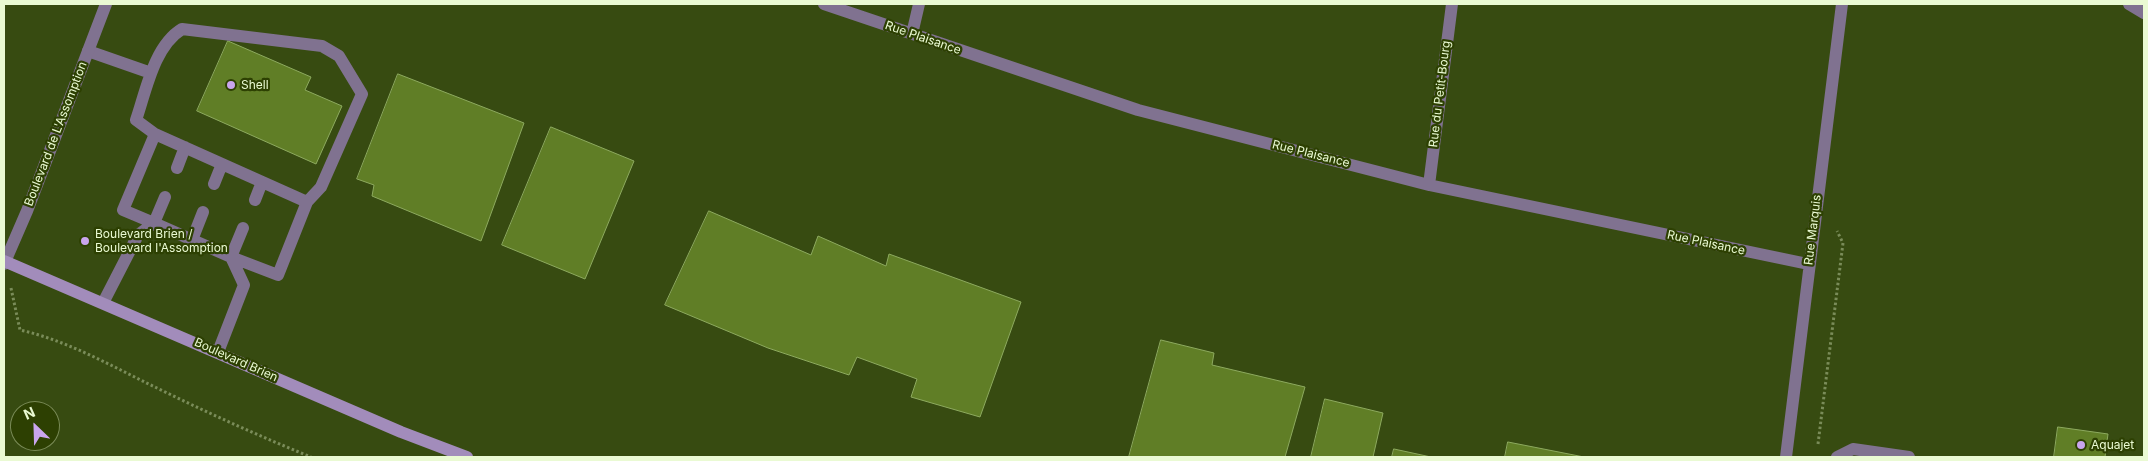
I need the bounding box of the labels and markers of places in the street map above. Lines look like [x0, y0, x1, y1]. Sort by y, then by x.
place label: Shell [241, 78, 269, 92]
marker: Shell [225, 79, 237, 91]
place label: Boulevard Brien / Boulevard l'Assomption [95, 227, 228, 255]
marker: Boulevard Brien / Boulevard l'Assomption [79, 235, 91, 247]
place label: Aquajet [2091, 438, 2134, 452]
marker: Aquajet [2075, 439, 2087, 451]

